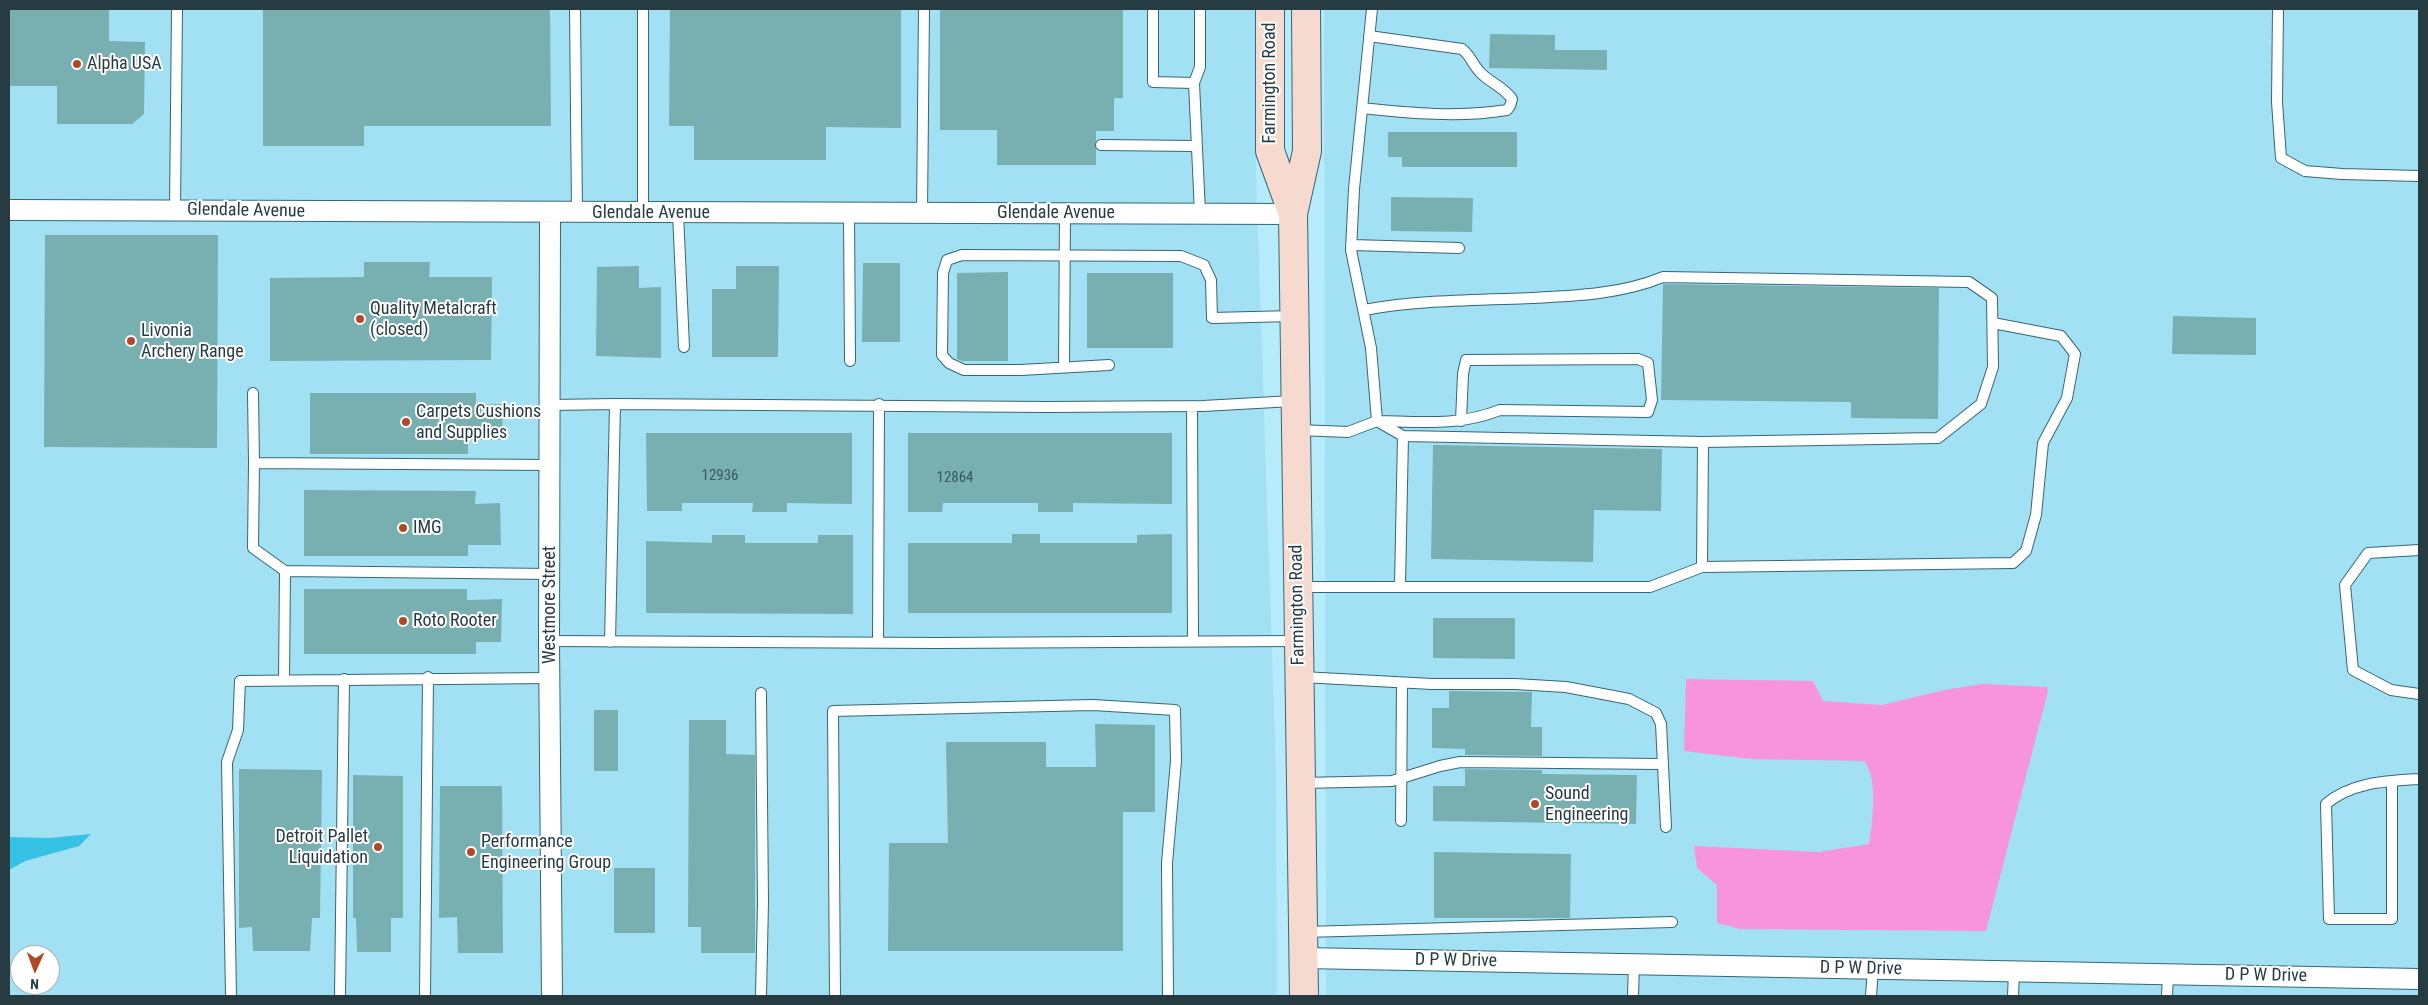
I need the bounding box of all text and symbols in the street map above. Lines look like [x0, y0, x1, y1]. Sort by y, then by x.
street label: Farmington Road [1259, 23, 1281, 143]
place label: Alpha USA [87, 53, 162, 75]
marker: Alpha USA [71, 58, 83, 70]
street label: Glendale Avenue [187, 199, 305, 223]
street label: Glendale Avenue [592, 202, 710, 224]
street label: Glendale Avenue [997, 202, 1115, 224]
place label: Quality Metalcraft (closed) [370, 298, 497, 340]
marker: Quality Metalcraft (closed) [354, 313, 366, 325]
place label: Livonia Archery Range [141, 320, 244, 362]
marker: Livonia Archery Range [125, 335, 137, 347]
place label: Carpets Cushions and Supplies [416, 401, 541, 444]
marker: Carpets Cushions and Supplies [400, 416, 412, 428]
house number: 12936 [701, 467, 739, 485]
house number: 12864 [936, 469, 974, 487]
place label: IMG [413, 517, 442, 539]
marker: IMG [397, 522, 409, 534]
street label: Farmington Road [1286, 544, 1310, 666]
street label: Westmore Street [539, 546, 561, 664]
place label: Roto Rooter [413, 610, 497, 632]
marker: Roto Rooter [397, 615, 409, 627]
place label: Sound Engineering [1545, 783, 1628, 826]
marker: Sound Engineering [1529, 798, 1541, 810]
place label: Detroit Pallet Liquidation [276, 826, 368, 869]
place label: Performance Engineering Group [481, 831, 611, 874]
marker: Detroit Pallet Liquidation [372, 841, 384, 853]
marker: Performance Engineering Group [465, 846, 477, 858]
north arrow [10, 945, 60, 995]
street label: D P W Drive [1415, 949, 1497, 973]
street label: D P W Drive [1820, 957, 1902, 981]
street label: D P W Drive [2225, 964, 2307, 988]
text: N [30, 976, 39, 992]

